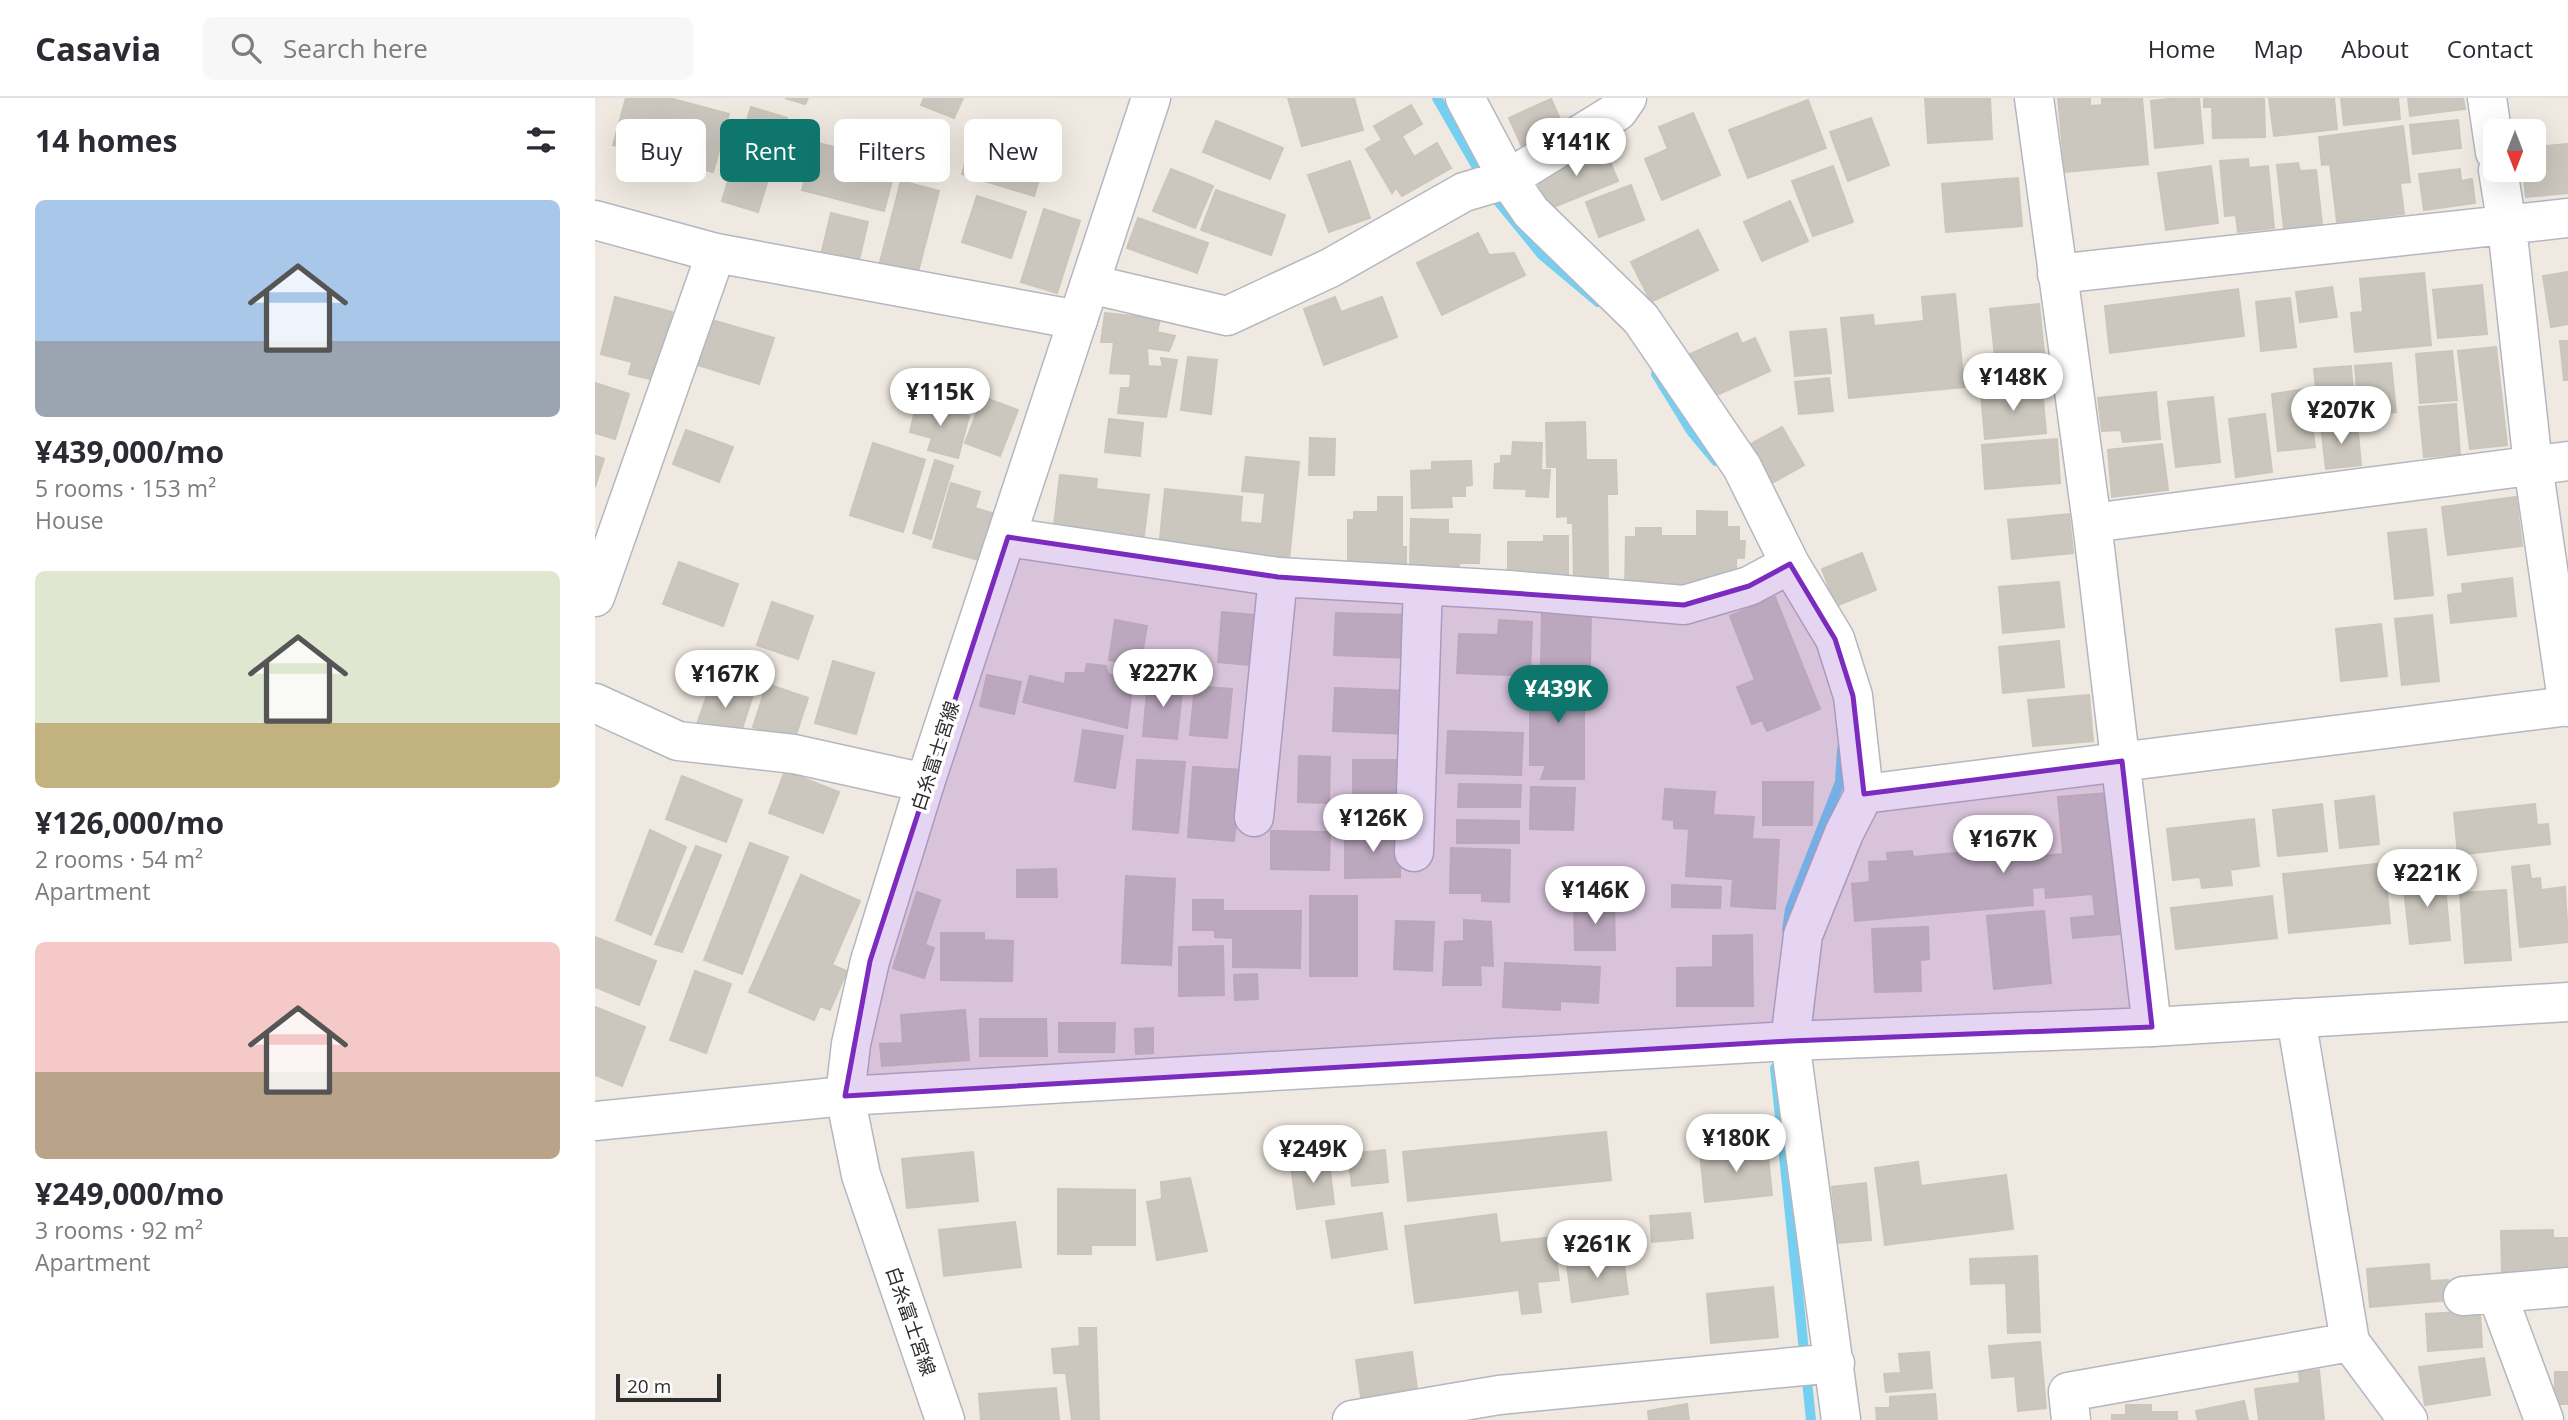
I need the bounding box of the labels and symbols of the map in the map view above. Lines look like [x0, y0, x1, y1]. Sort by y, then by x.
pin: ¥141K [1527, 118, 1625, 178]
north arrow [2483, 119, 2546, 182]
pin: ¥148K [1964, 354, 2062, 413]
pin: ¥115K [891, 368, 989, 428]
pin: ¥207K [2292, 386, 2390, 446]
pin: ¥167K [676, 650, 774, 710]
pin: ¥227K [1114, 650, 1212, 709]
pin: ¥439K [1509, 666, 1607, 725]
street label: 白糸富士宮線 [905, 698, 965, 814]
pin: ¥126K [1324, 794, 1422, 854]
pin: ¥167K [1954, 816, 2052, 875]
pin: ¥221K [2378, 850, 2476, 909]
pin: ¥146K [1546, 866, 1644, 926]
pin: ¥180K [1687, 1114, 1785, 1174]
pin: ¥249K [1264, 1126, 1362, 1185]
pin: ¥261K [1548, 1220, 1646, 1280]
street label: 白糸富士宮線 [880, 1263, 942, 1379]
scale bar [616, 1371, 721, 1403]

